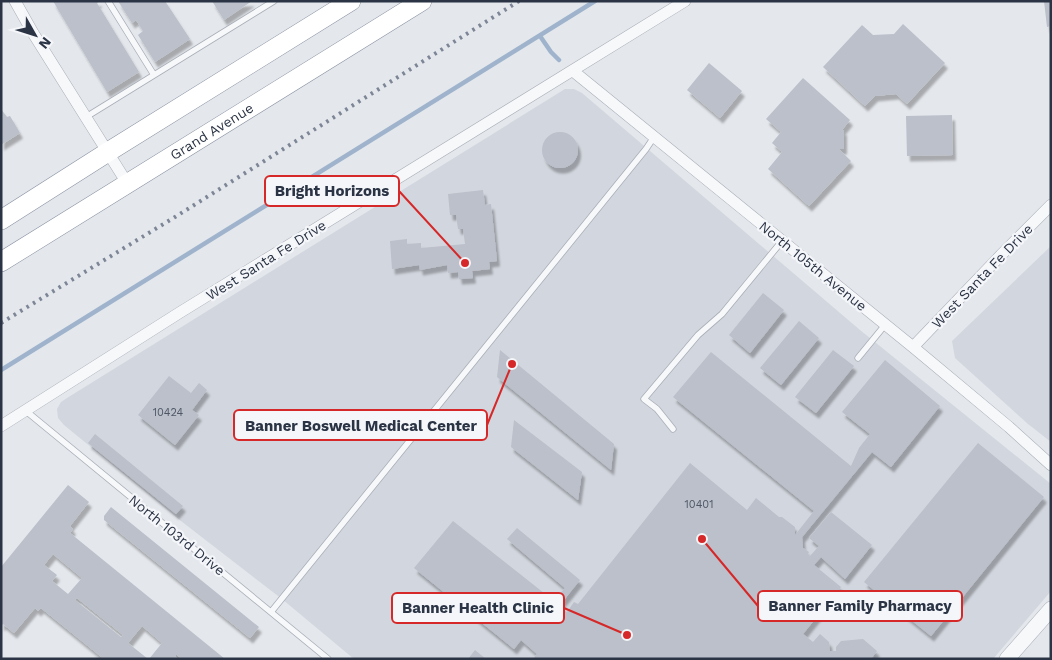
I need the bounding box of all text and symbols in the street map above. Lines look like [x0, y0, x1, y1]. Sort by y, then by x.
north arrow [10, 10, 60, 60]
text: N [36, 34, 55, 52]
street label: Grand Avenue [167, 100, 256, 163]
callout: Bright Horizons [265, 176, 399, 206]
text: Bright Horizons [275, 182, 389, 200]
street label: West Santa Fe Drive [203, 217, 329, 303]
street label: North 105th Avenue [756, 218, 870, 314]
street label: West Santa Fe Drive [928, 221, 1036, 331]
house number: 10424 [153, 406, 184, 419]
callout: Banner Boswell Medical Center [234, 410, 487, 440]
text: Banner Boswell Medical Center [245, 417, 477, 435]
street label: North 103rd Drive [126, 491, 228, 579]
house number: 10401 [685, 498, 714, 511]
callout: Banner Family Pharmacy [758, 591, 962, 621]
callout: Banner Health Clinic [392, 593, 564, 623]
text: Banner Family Pharmacy [768, 597, 952, 615]
text: Banner Health Clinic [402, 599, 554, 617]

